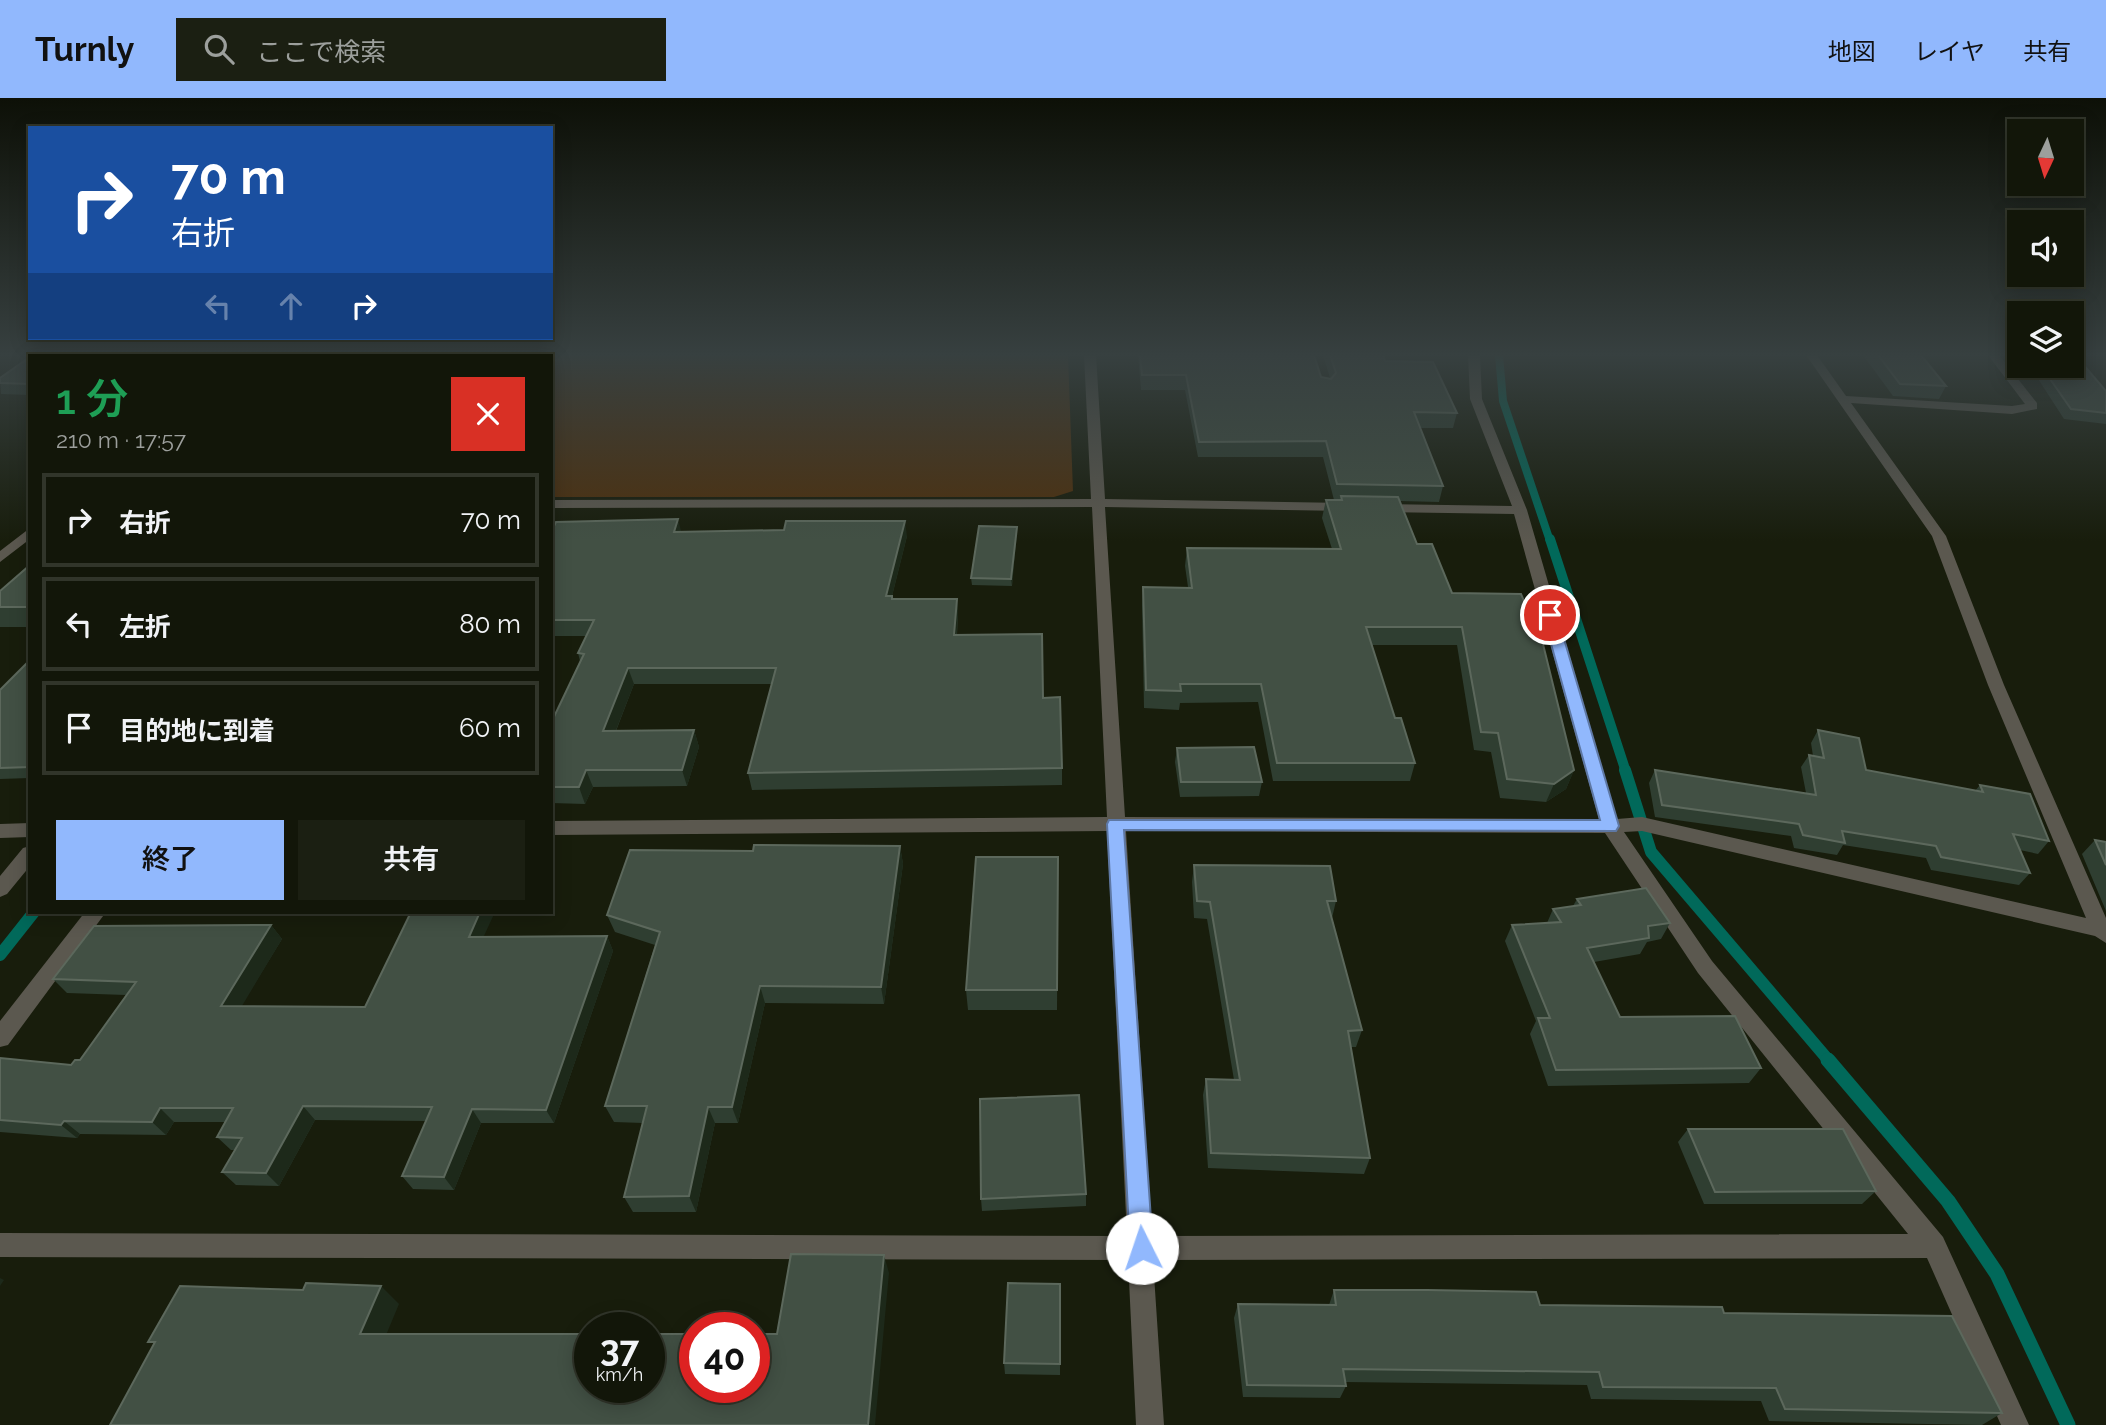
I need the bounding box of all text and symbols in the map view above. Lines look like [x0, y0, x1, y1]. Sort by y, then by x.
search box [176, 18, 666, 81]
text: Turnly [35, 30, 134, 69]
icon: search [200, 30, 238, 68]
text: ここで検索 [256, 37, 386, 67]
text: 地図 [1828, 37, 1876, 66]
text: レイヤ [1914, 37, 1985, 66]
text: 共有 [2023, 37, 2071, 66]
north arrow [2007, 119, 2084, 196]
map controls [2007, 119, 2084, 378]
text: 70 m [171, 148, 286, 205]
icon: right [56, 154, 147, 245]
button: sound [2007, 210, 2084, 287]
text: 右折 [171, 214, 235, 251]
icon: left [199, 287, 237, 325]
icon: ahead [272, 287, 310, 325]
icon: right [345, 287, 383, 325]
button: layers [2007, 301, 2084, 378]
text: 1 分 [56, 375, 128, 424]
button: close [451, 377, 525, 451]
text: 210 m · 17:57 [56, 426, 186, 453]
icon: right [60, 501, 98, 539]
text: 70 m [461, 505, 521, 535]
text: 右折 [119, 508, 171, 538]
pin [1520, 585, 1580, 645]
icon: arrive [1531, 596, 1569, 634]
icon: left [60, 605, 98, 643]
text: 80 m [459, 609, 521, 639]
text: 左折 [119, 612, 171, 642]
icon: arrive [60, 709, 98, 747]
text: 60 m [459, 713, 521, 743]
text: 目的地に到着 [119, 716, 275, 746]
button: 終了 [56, 820, 284, 900]
button: 共有 [298, 820, 525, 900]
position arrow [1105, 1211, 1179, 1285]
speed limit sign: 40 [679, 1312, 770, 1403]
text: 37 [600, 1328, 639, 1369]
text: km/h [596, 1364, 643, 1385]

